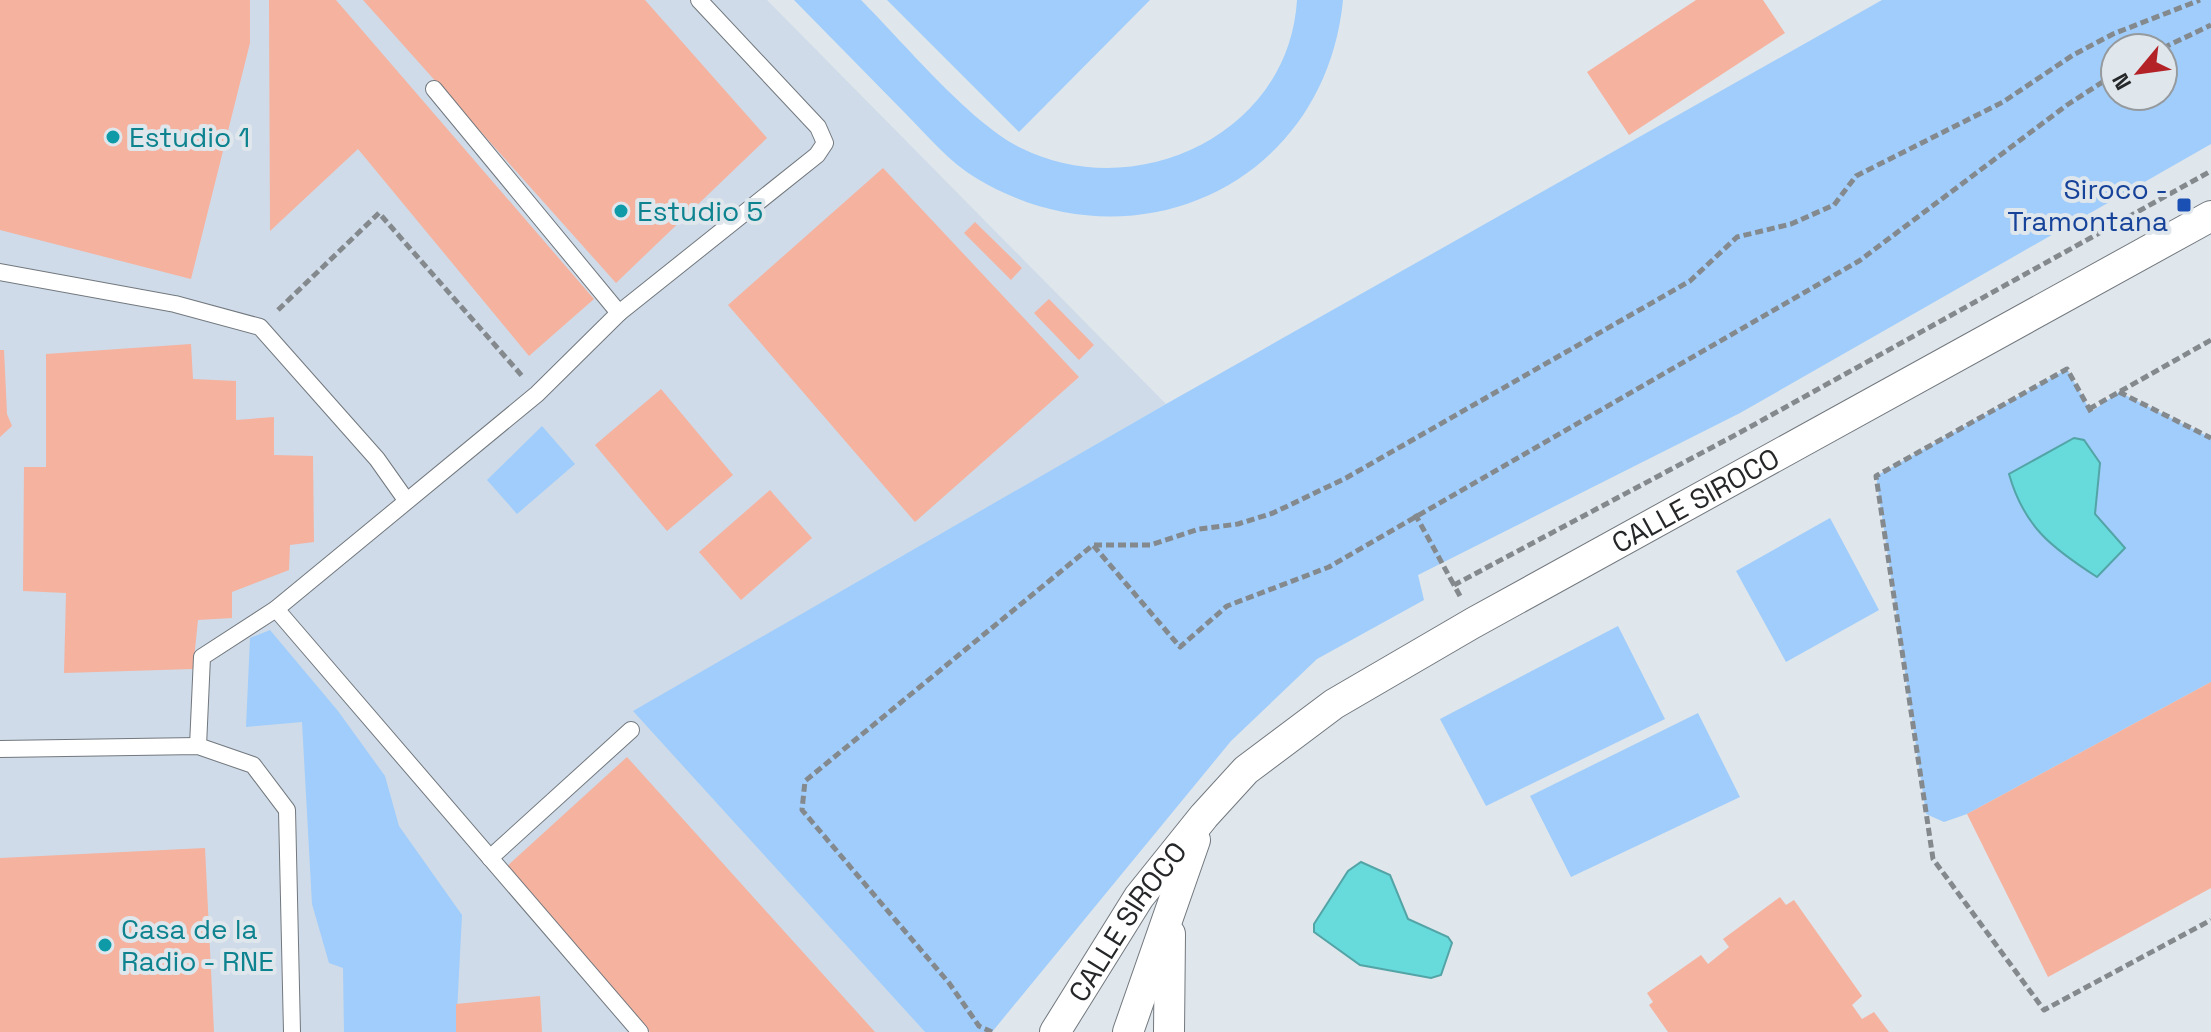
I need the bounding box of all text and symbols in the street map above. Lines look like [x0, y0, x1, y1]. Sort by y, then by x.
north arrow [2099, 32, 2179, 112]
text: N [2106, 68, 2137, 95]
place label: Estudio 1 [129, 119, 250, 155]
marker: Estudio 1 [104, 128, 122, 146]
place label: Siroco - Tramontana [2007, 171, 2168, 239]
place label: Estudio 5 [637, 193, 763, 229]
marker: Siroco - Tramontana [2175, 196, 2193, 214]
marker: Estudio 5 [612, 202, 630, 220]
street label: CALLE SIROCO [1605, 440, 1786, 561]
street label: CALLE SIROCO [1060, 834, 1194, 1008]
place label: Casa de la Radio - RNE [121, 911, 274, 979]
marker: Casa de la Radio - RNE [96, 936, 114, 954]

